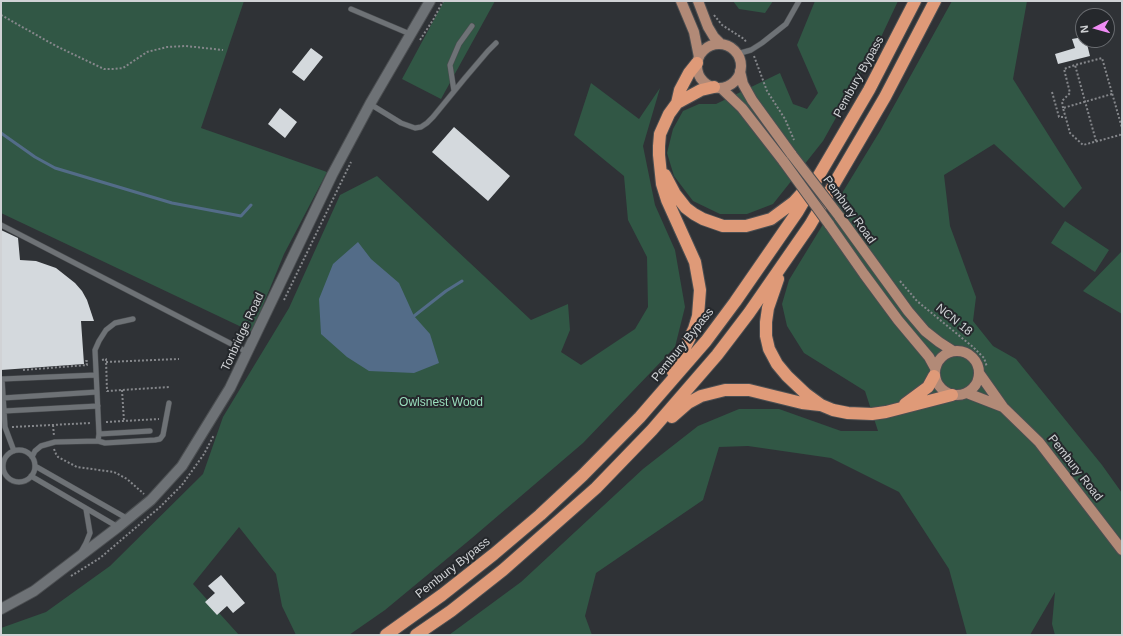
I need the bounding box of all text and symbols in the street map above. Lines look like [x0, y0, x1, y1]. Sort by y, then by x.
north arrow [1075, 8, 1115, 48]
text: N [1078, 25, 1090, 34]
street label: Pembury Bypass [831, 34, 887, 120]
street label: Pembury Road [820, 173, 878, 247]
street label: Tonbridge Road [219, 291, 267, 373]
street label: NCN 18 [933, 301, 975, 339]
street label: Pembury Bypass [649, 305, 717, 385]
park label: Owlsnest Wood [399, 396, 483, 410]
street label: Pembury Road [1045, 432, 1105, 504]
street label: Pembury Bypass [413, 534, 493, 602]

